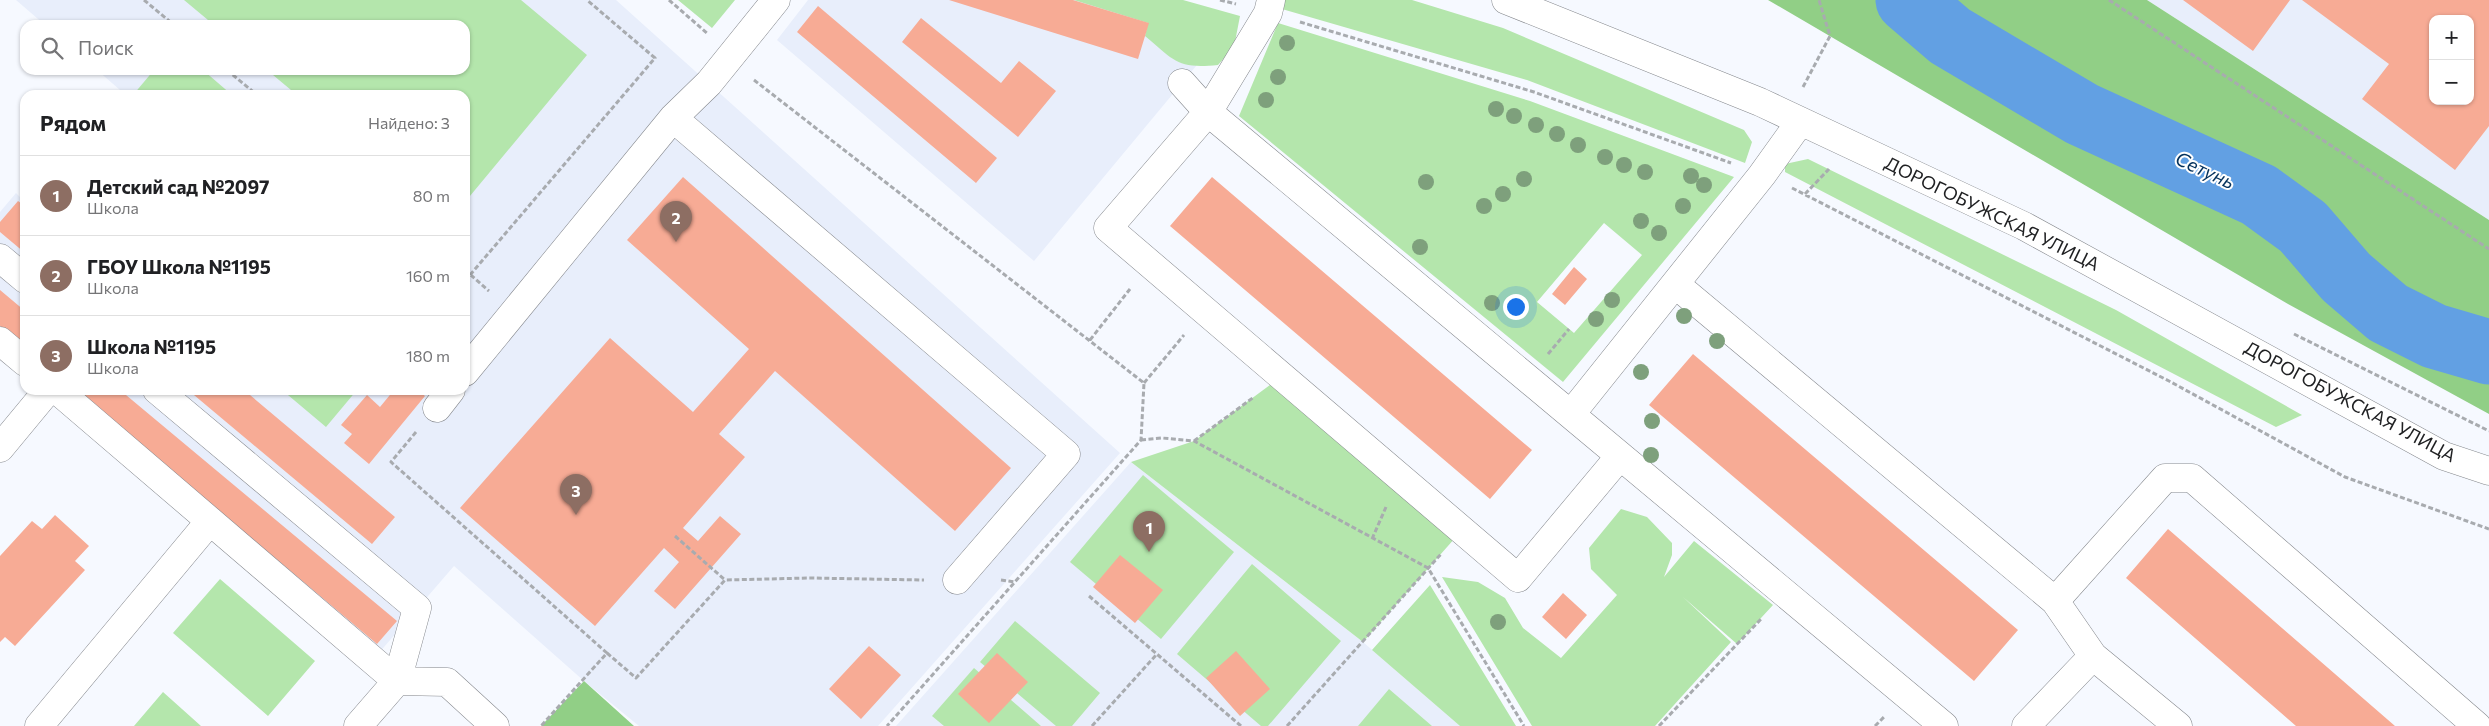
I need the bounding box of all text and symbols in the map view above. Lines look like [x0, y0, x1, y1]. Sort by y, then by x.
map controls [2429, 15, 2474, 105]
button: + [2429, 15, 2474, 60]
search box [20, 20, 470, 75]
icon: search [38, 34, 66, 62]
text: Поиск [78, 36, 134, 59]
button: − [2429, 60, 2474, 105]
text: Рядом [40, 110, 106, 135]
text: Найдено: 3 [368, 113, 450, 132]
water label: Сетунь [2172, 146, 2238, 193]
street label: ДОРОГОБУЖСКАЯ УЛИЦА [1881, 151, 2103, 275]
text: Детский сад №2097 [87, 175, 269, 198]
text: 1 [52, 186, 60, 205]
text: 80 m [413, 186, 450, 205]
text: Школа [87, 198, 139, 217]
pin: 2 [660, 201, 692, 242]
text: ГБОУ Школа №1195 [87, 255, 271, 278]
text: 2 [51, 266, 61, 285]
text: 160 m [406, 266, 450, 285]
text: Школа [87, 278, 139, 297]
your location [1503, 294, 1529, 320]
text: Школа №1195 [87, 335, 216, 358]
street label: ДОРОГОБУЖСКАЯ УЛИЦА [2241, 336, 2460, 466]
text: 3 [51, 346, 61, 365]
text: 180 m [406, 346, 450, 365]
text: Школа [87, 358, 139, 377]
pin: 3 [560, 474, 592, 515]
pin: 1 [1133, 511, 1165, 552]

